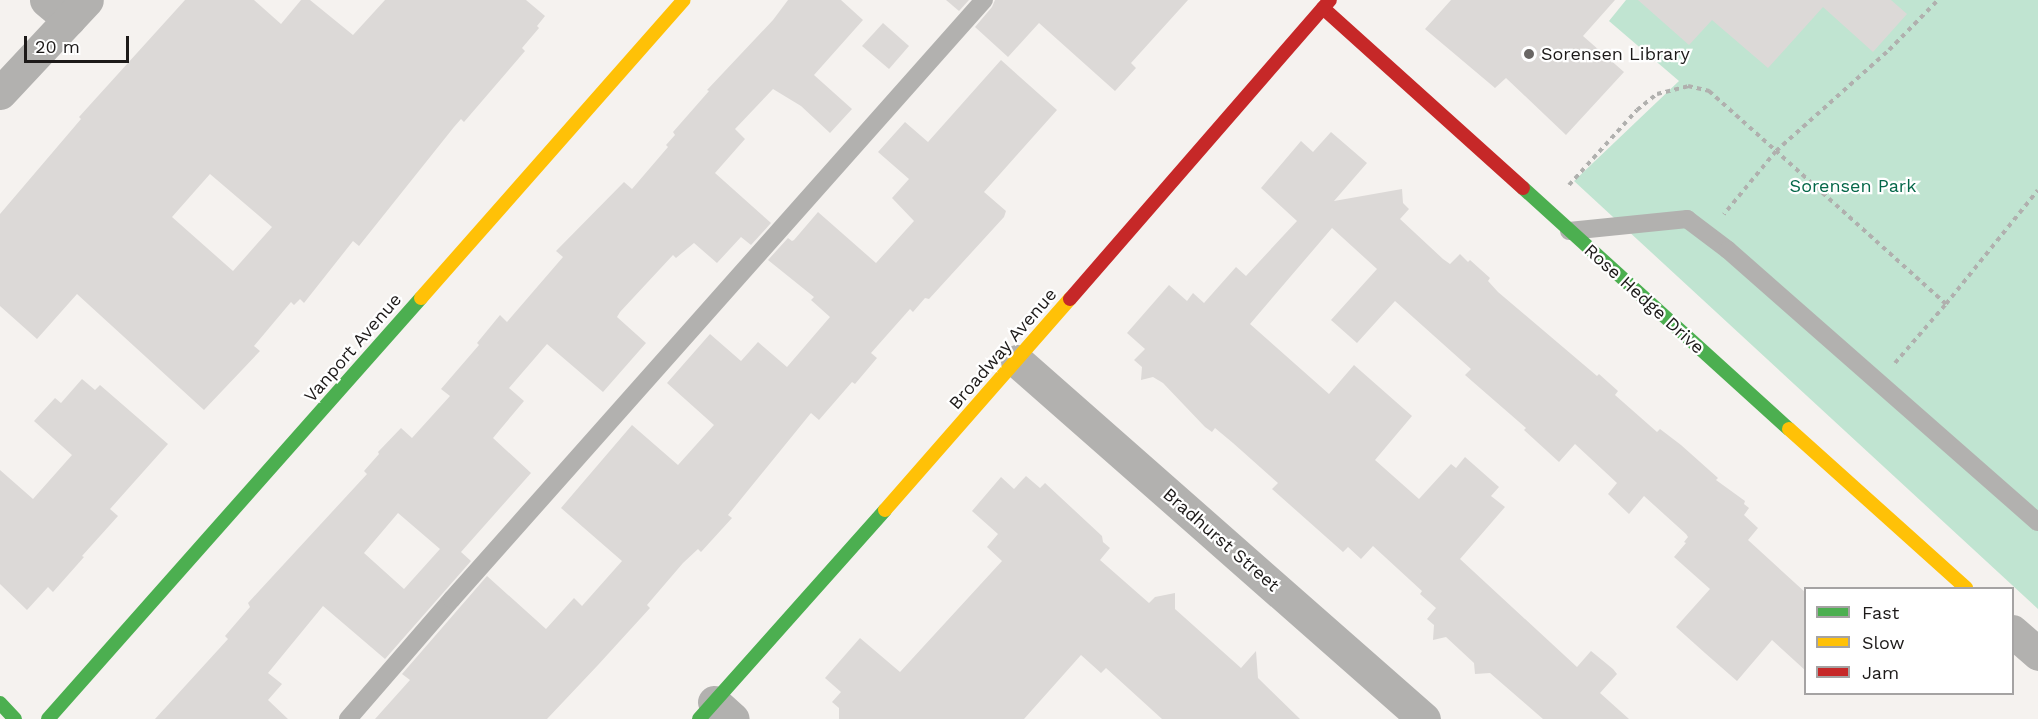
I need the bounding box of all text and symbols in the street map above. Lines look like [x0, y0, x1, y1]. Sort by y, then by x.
scale bar [27, 24, 132, 62]
text: 20 m [35, 36, 80, 57]
place label: Sorensen Library [1541, 43, 1690, 65]
marker: Sorensen Library [1522, 47, 1536, 61]
park label: Sorensen Park [1790, 175, 1916, 197]
street label: Rose Hedge Drive [1580, 239, 1708, 359]
street label: Broadway Avenue [944, 284, 1062, 414]
street label: Vanport Avenue [300, 289, 406, 407]
street label: Bradhurst Street [1158, 484, 1284, 596]
legend [1804, 587, 2014, 695]
text: Fast [1862, 602, 1899, 623]
text: Slow [1862, 632, 1905, 653]
text: Jam [1862, 662, 1899, 683]

